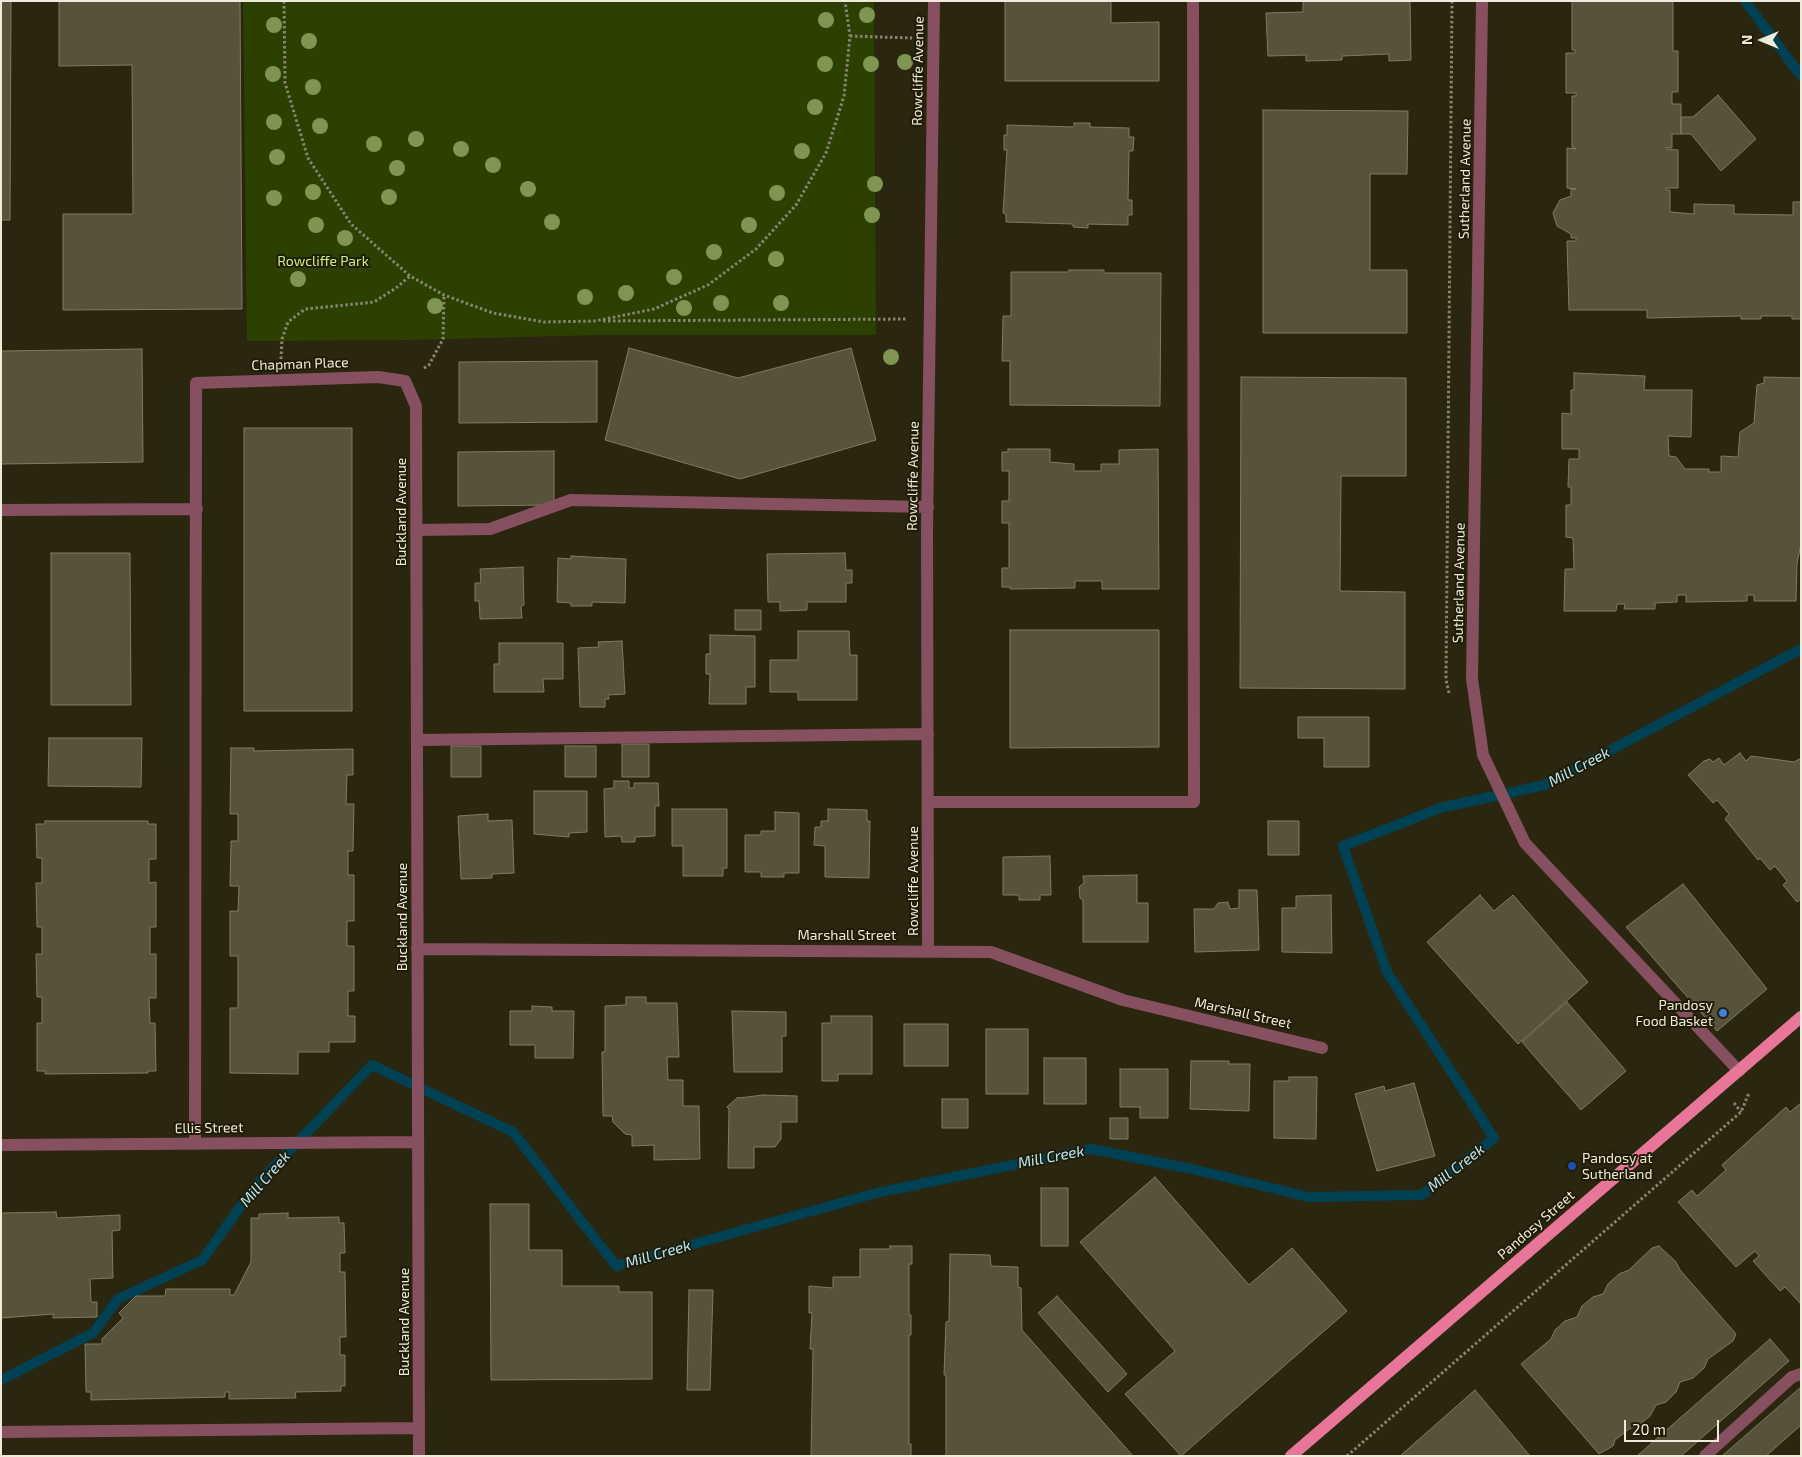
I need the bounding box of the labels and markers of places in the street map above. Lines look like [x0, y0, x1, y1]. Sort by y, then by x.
place label: Pandosy Food Basket [1635, 997, 1713, 1030]
marker: Pandosy Food Basket [1717, 1007, 1729, 1019]
place label: Pandosy at Sutherland [1582, 1150, 1653, 1182]
marker: Pandosy at Sutherland [1566, 1160, 1578, 1172]

